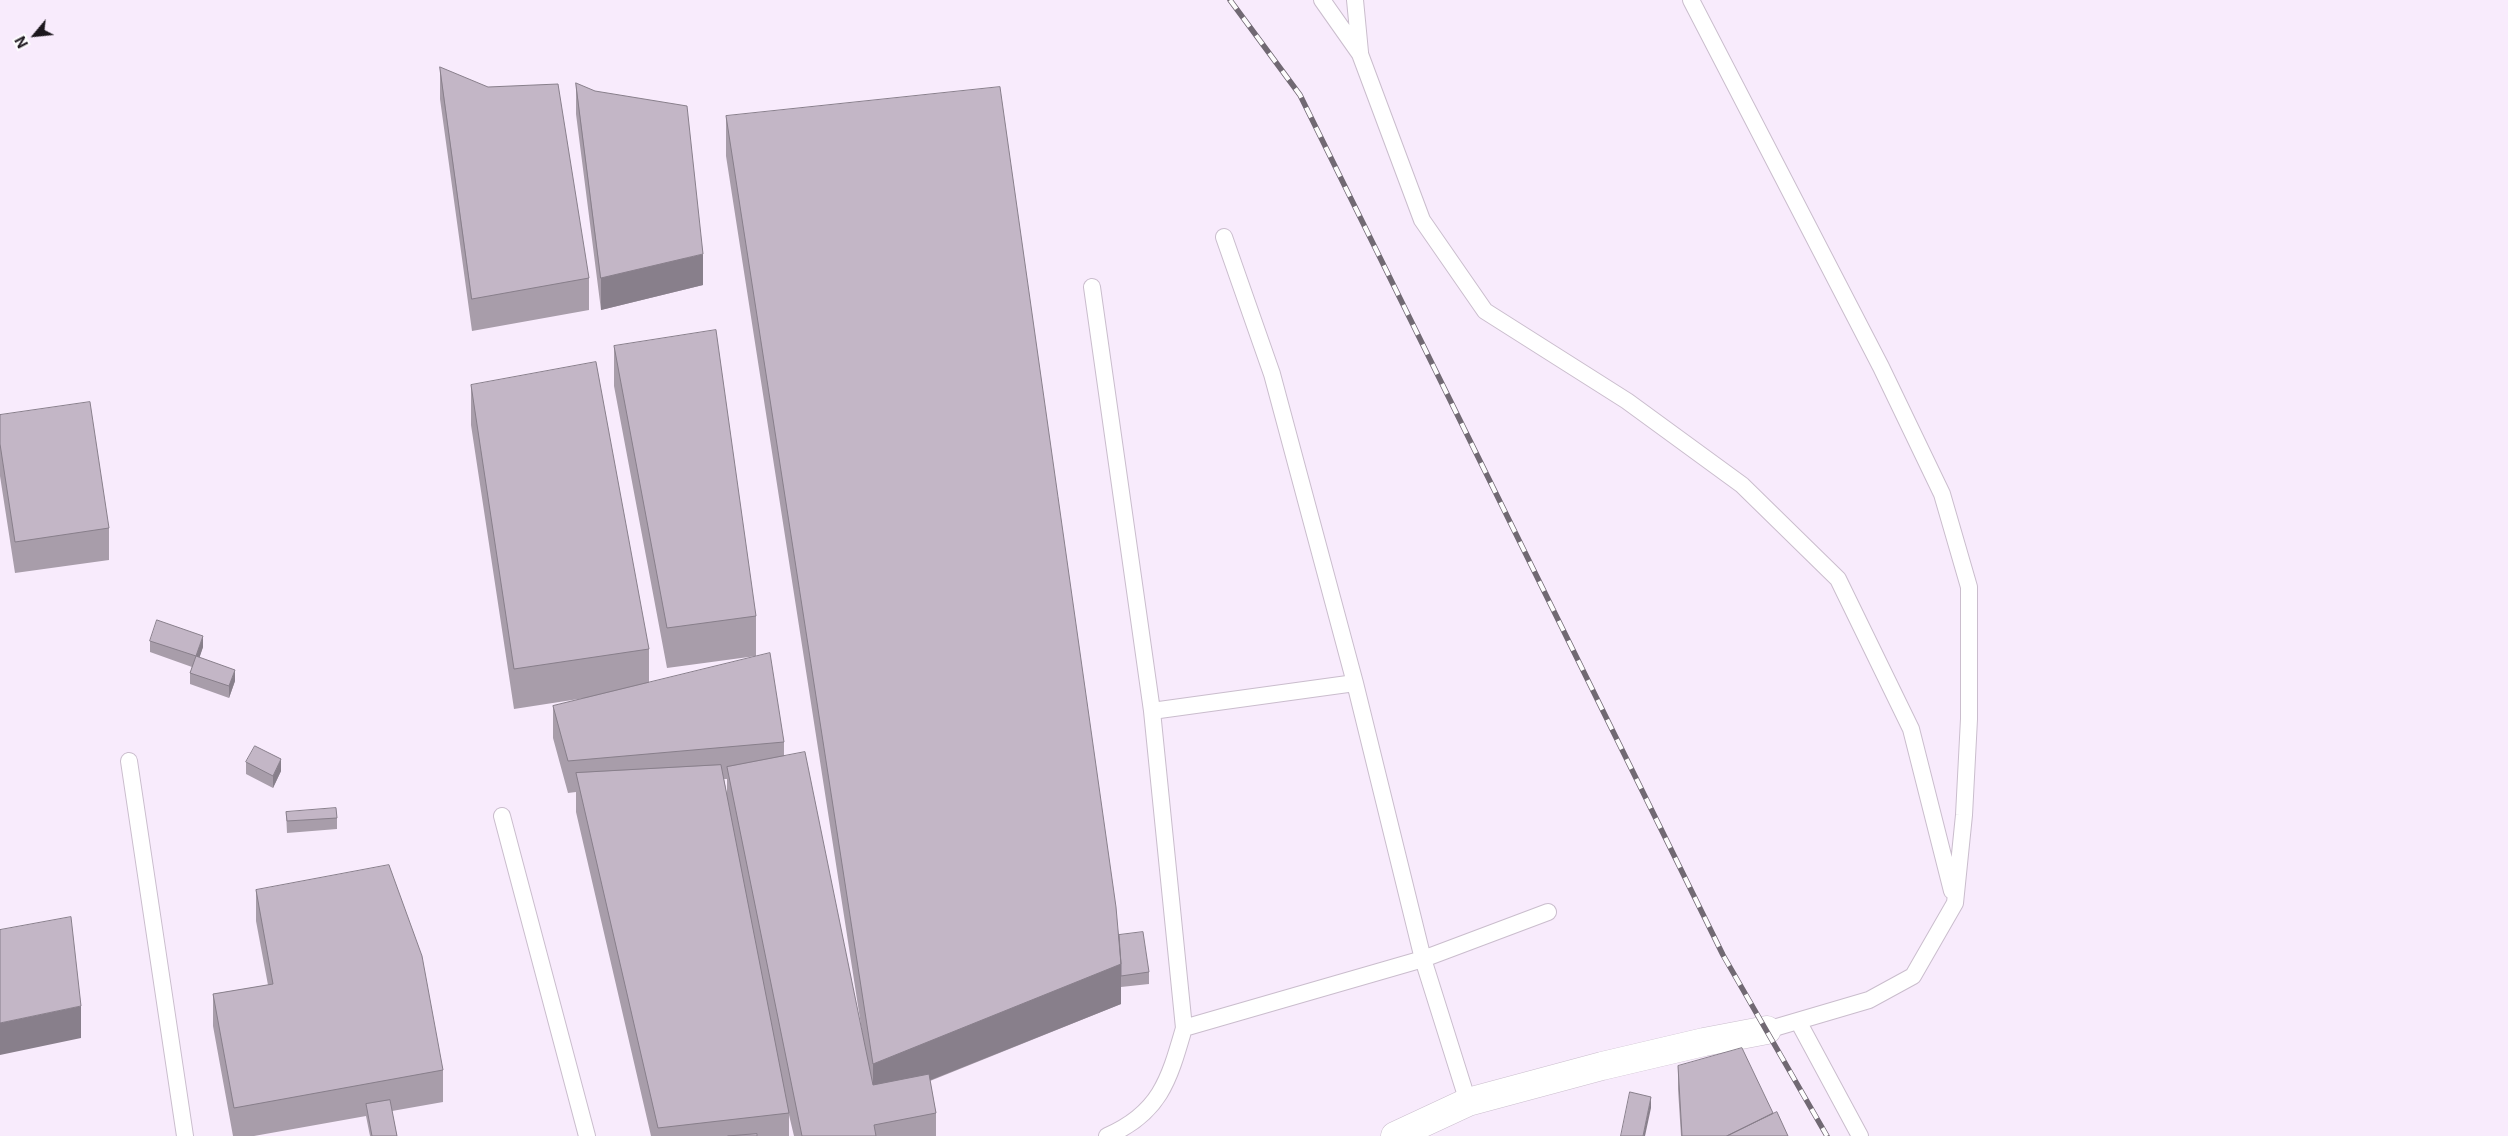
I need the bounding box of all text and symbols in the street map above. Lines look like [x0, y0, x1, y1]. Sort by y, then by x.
north arrow [10, 10, 60, 60]
text: N [11, 34, 31, 51]

